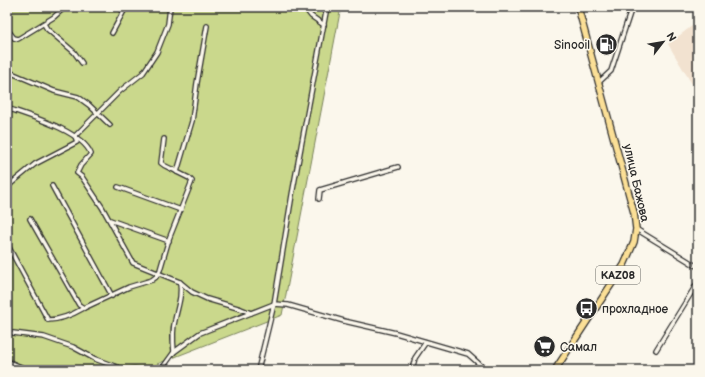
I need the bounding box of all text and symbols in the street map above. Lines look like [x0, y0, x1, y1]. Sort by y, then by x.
north arrow [643, 22, 683, 62]
text: N [663, 30, 679, 44]
fuel station icon: Sinooil [593, 32, 619, 58]
place label: Sinooil [554, 38, 590, 53]
street label: улица Бажова [620, 143, 652, 223]
road number: KAZ08 [596, 266, 640, 284]
bus stop icon: прохладное [574, 296, 600, 322]
place label: прохладное [602, 302, 669, 317]
supermarket icon: Самал [532, 334, 558, 360]
place label: Самал [560, 340, 597, 355]

